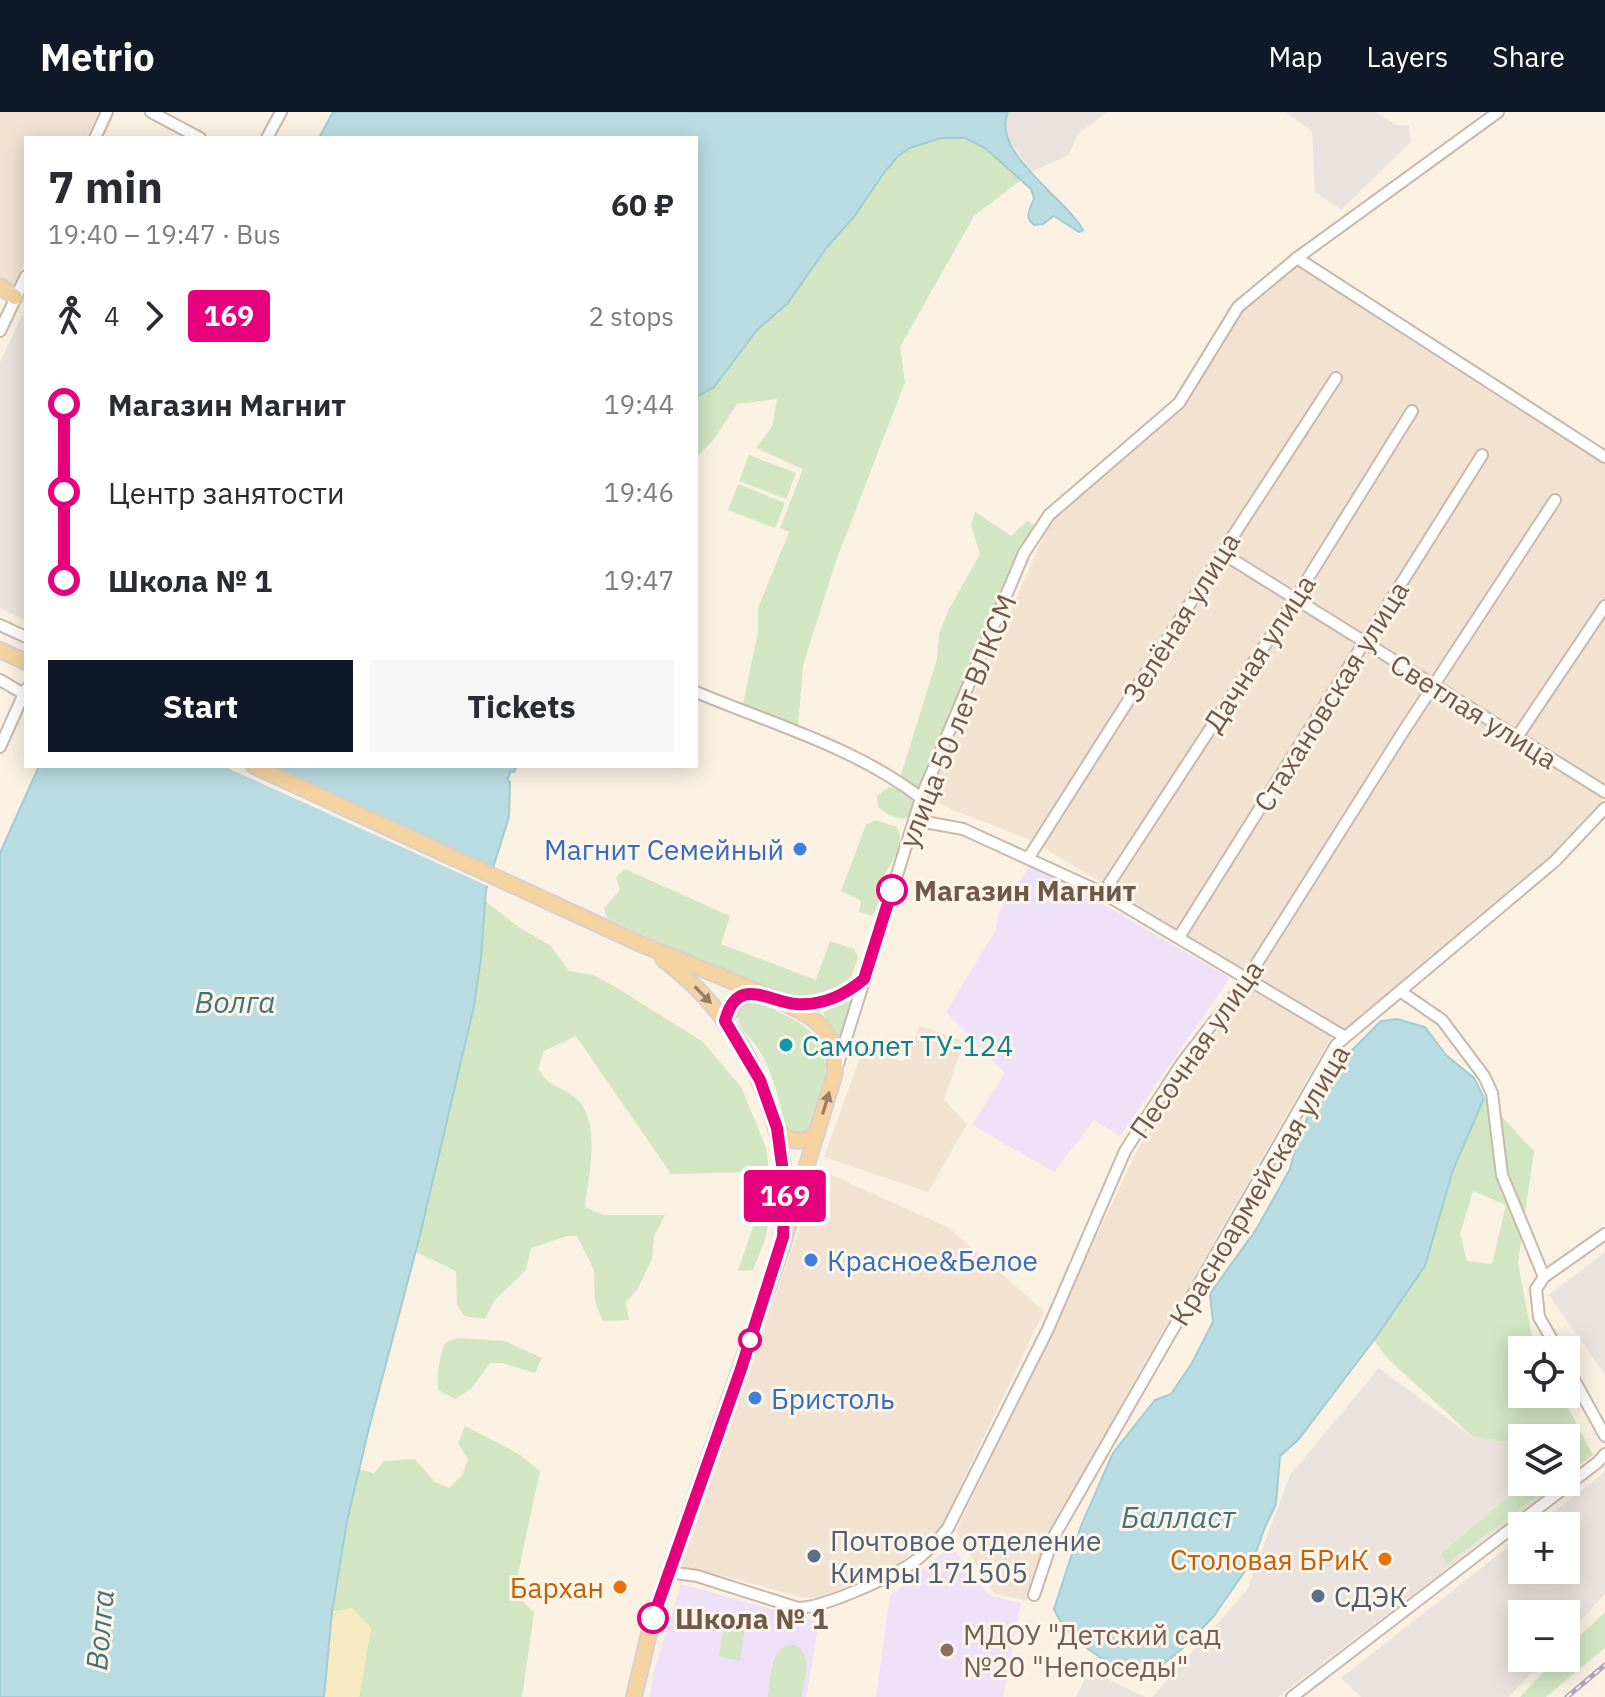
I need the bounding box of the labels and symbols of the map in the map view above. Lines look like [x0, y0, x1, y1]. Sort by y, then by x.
street label: Зелёная улица [1114, 525, 1248, 709]
street label: Дачная улица [1194, 567, 1324, 739]
street label: Стахановская улица [1245, 574, 1417, 818]
street label: улица 50 лет ВЛКСМ [889, 589, 1025, 853]
street label: Светлая улица [1383, 645, 1565, 777]
place label: Магнит Семейный [544, 831, 784, 868]
marker: Магнит Семейный [791, 840, 809, 858]
place label: Магазин Магнит [914, 872, 1136, 909]
marker: Магазин Магнит [877, 875, 907, 905]
street label: Песочная улица [1121, 952, 1271, 1146]
water label: Волга [195, 982, 275, 1021]
one-way arrow [693, 985, 711, 1004]
place label: Самолет ТУ-124 [802, 1027, 1013, 1064]
marker: Самолет ТУ-124 [777, 1036, 795, 1054]
street label: Красноармейская улица [1160, 1038, 1358, 1332]
one-way arrow [820, 1091, 833, 1115]
line badge: 169 [739, 1170, 831, 1222]
place label: Красное&Белое [827, 1242, 1038, 1279]
marker: Красное&Белое [802, 1251, 820, 1269]
unlabelled marker [739, 1329, 761, 1351]
place label: Бристоль [771, 1380, 895, 1417]
marker: Бристоль [746, 1389, 764, 1407]
water label: Балласт [1121, 1497, 1237, 1536]
place label: Почтовое отделение Кимры 171505 [830, 1522, 1101, 1591]
place label: Столовая БРиК [1170, 1541, 1369, 1578]
marker: Почтовое отделение Кимры 171505 [805, 1547, 823, 1565]
marker: Столовая БРиК [1376, 1550, 1394, 1568]
place label: Бархан [510, 1569, 604, 1606]
marker: Бархан [611, 1578, 629, 1596]
place label: СДЭК [1334, 1578, 1408, 1615]
marker: СДЭК [1309, 1587, 1327, 1605]
water label: Волга [76, 1588, 122, 1672]
place label: Школа № 1 [675, 1600, 829, 1637]
marker: Школа № 1 [638, 1603, 668, 1633]
place label: МДОУ "Детский сад №20 "Непоседы" [963, 1616, 1221, 1685]
marker: МДОУ "Детский сад №20 "Непоседы" [938, 1641, 956, 1659]

